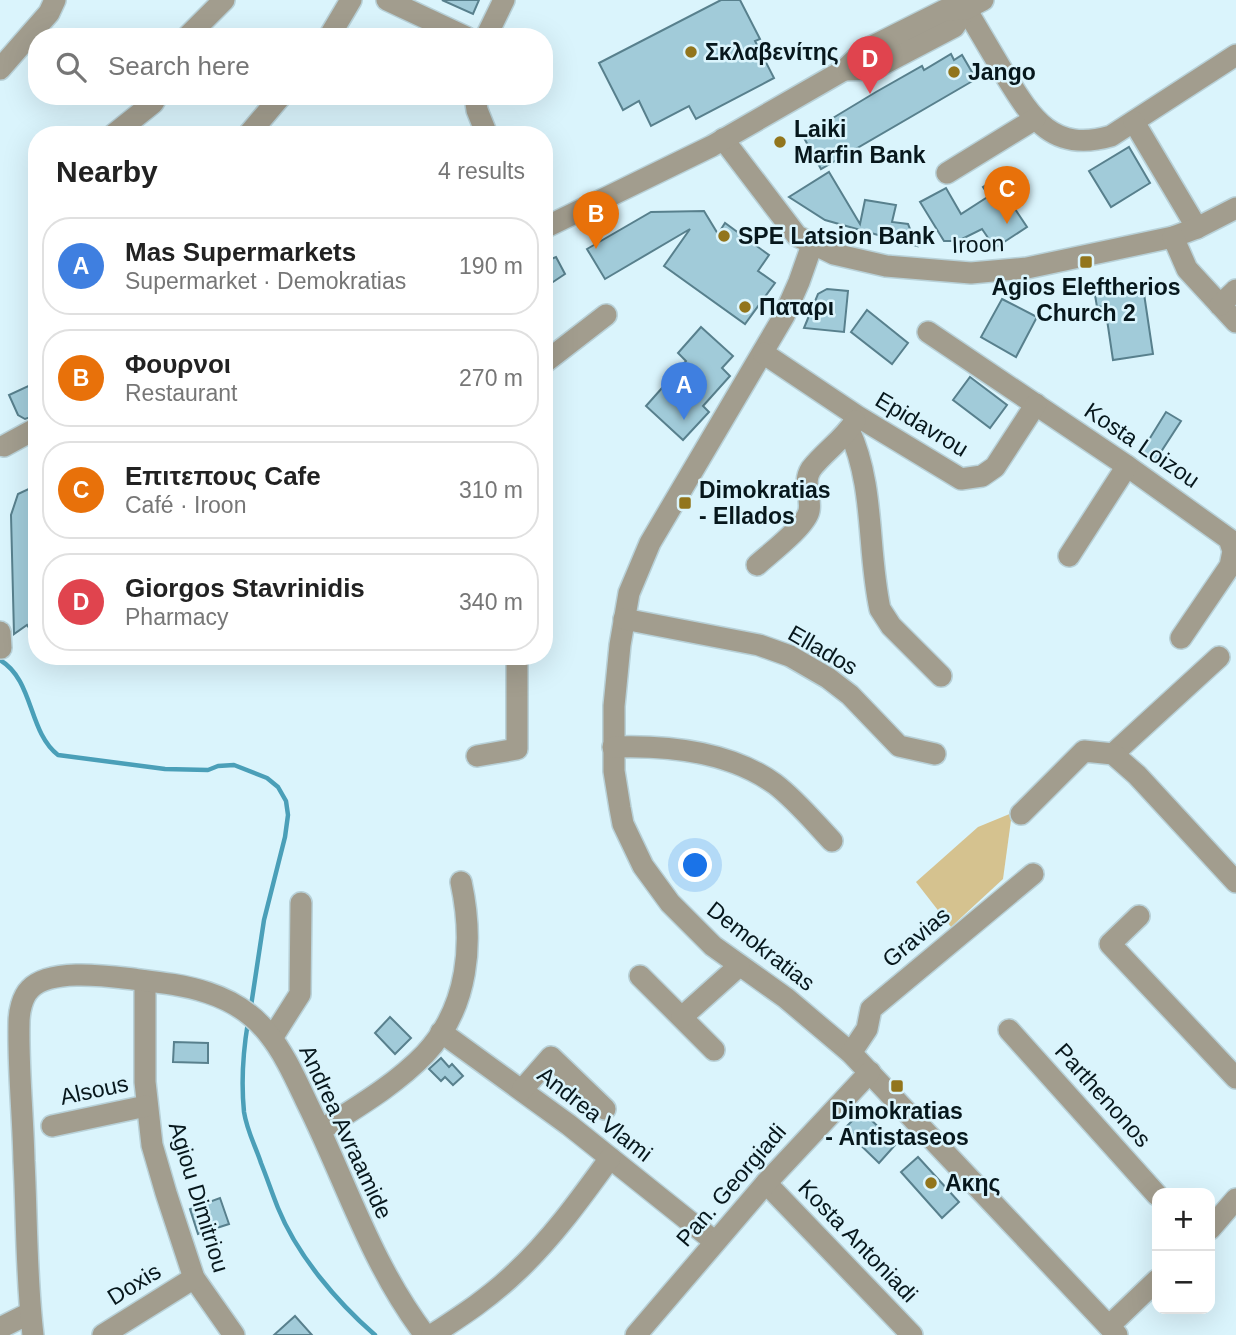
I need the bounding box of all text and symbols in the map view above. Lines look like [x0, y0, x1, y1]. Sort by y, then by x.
search box [28, 28, 553, 105]
pin: D [847, 36, 893, 94]
place label: Σκλαβενίτης [705, 39, 839, 65]
marker: Σκλαβενίτης [683, 44, 699, 60]
icon: search [52, 48, 90, 86]
text: Search here [108, 51, 250, 81]
place label: Jango [968, 59, 1036, 85]
marker: Jango [946, 64, 962, 80]
place label: Laiki Marfin Bank [794, 116, 926, 168]
marker: Laiki Marfin Bank [772, 134, 788, 150]
text: Nearby [56, 155, 158, 188]
text: 4 results [438, 158, 525, 184]
pin: C [984, 166, 1030, 224]
pin: B [573, 191, 619, 249]
place label: SPE Latsion Bank [738, 223, 935, 249]
marker: SPE Latsion Bank [716, 228, 732, 244]
street label: Iroon [951, 230, 1005, 258]
text: Mas Supermarkets [125, 237, 356, 267]
text: A [73, 253, 89, 279]
text: 190 m [459, 253, 523, 279]
marker: Agios Eleftherios Church 2 [1078, 254, 1094, 270]
text: Supermarket · Demokratias [125, 268, 406, 294]
place label: Agios Eleftherios Church 2 [991, 274, 1181, 326]
place label: Παταρι [759, 294, 834, 320]
marker: Παταρι [737, 299, 753, 315]
text: Φουρνοι [125, 349, 231, 379]
pin: A [661, 362, 707, 420]
text: B [73, 365, 89, 391]
text: 270 m [459, 365, 523, 391]
text: Restaurant [125, 380, 238, 406]
street label: Epidavrou [871, 386, 973, 462]
street label: Kosta Loizou [1080, 397, 1204, 493]
text: Επιτεπους Cafe [125, 461, 321, 491]
text: C [73, 477, 89, 503]
text: 310 m [459, 477, 523, 503]
place label: Dimokratias - Ellados [699, 477, 831, 529]
text: Café · Iroon [125, 492, 246, 518]
marker: Dimokratias - Ellados [677, 495, 693, 511]
text: Giorgos Stavrinidis [125, 573, 365, 603]
text: D [73, 589, 89, 615]
text: 340 m [459, 589, 523, 615]
text: Pharmacy [125, 604, 229, 630]
street label: Ellados [784, 620, 862, 680]
your location [678, 848, 712, 882]
street label: Demokratias [702, 896, 820, 996]
street label: Gravias [877, 902, 955, 972]
street label: Parthenonos [1050, 1038, 1156, 1152]
street label: Andrea Avraamide [294, 1041, 398, 1223]
street label: Andrea Vlami [533, 1061, 657, 1167]
street label: Alsous [58, 1070, 130, 1110]
marker: Dimokratias - Antistaseos [889, 1078, 905, 1094]
place label: Dimokratias - Antistaseos [825, 1098, 969, 1150]
street label: Agiou Dimitriou [164, 1119, 234, 1275]
street label: Pan. Georgiadi [671, 1119, 791, 1251]
place label: Ακης [945, 1170, 1000, 1196]
street label: Kosta Antoniadi [793, 1174, 923, 1308]
marker: Ακης [923, 1175, 939, 1191]
map controls [1152, 1188, 1215, 1314]
button: + [1152, 1188, 1215, 1251]
button: − [1152, 1251, 1215, 1314]
street label: Doxis [103, 1258, 165, 1310]

